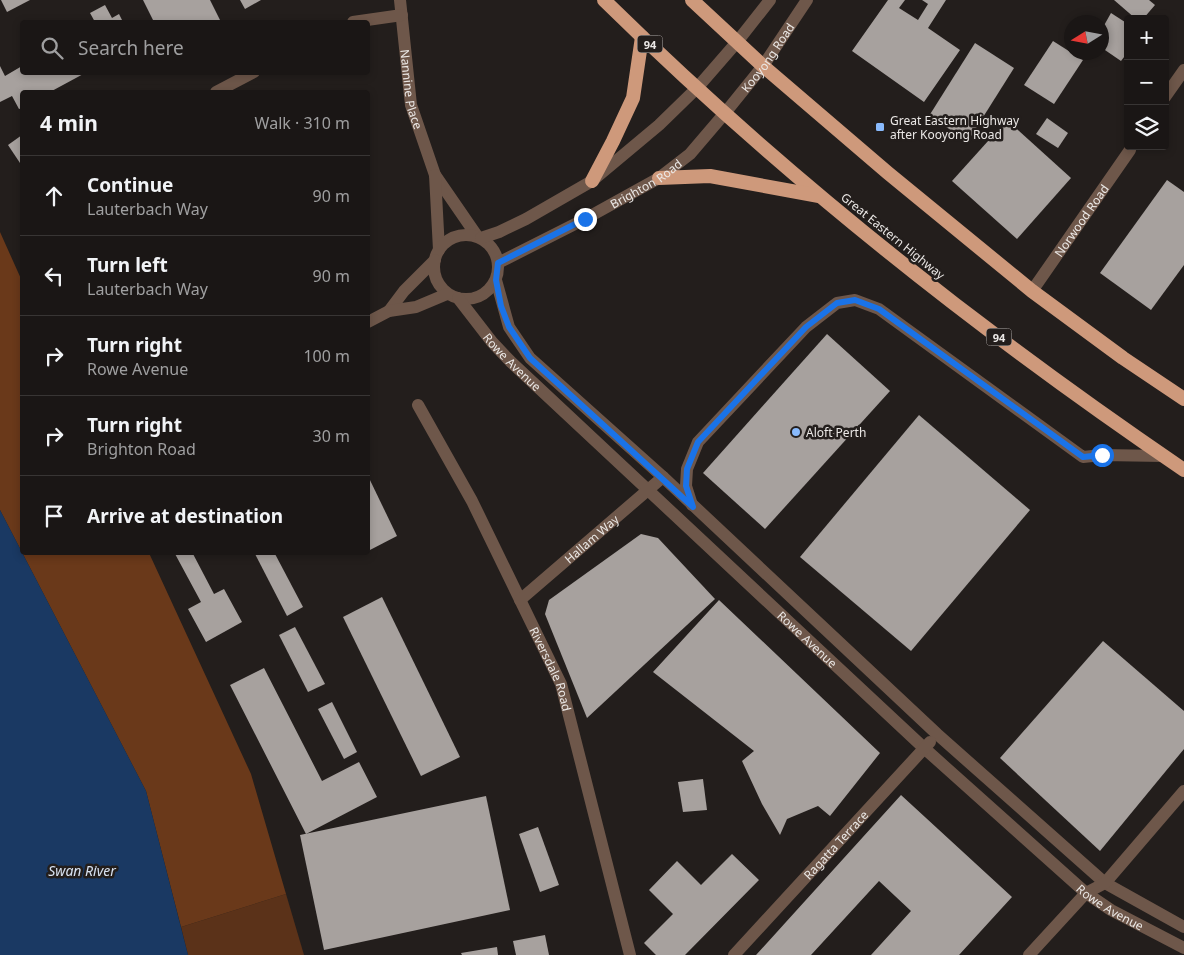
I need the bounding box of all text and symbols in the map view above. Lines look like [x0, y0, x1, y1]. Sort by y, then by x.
north arrow [1064, 15, 1109, 60]
map controls [1124, 15, 1169, 150]
button: + [1124, 15, 1169, 60]
street label: Kooyong Road [737, 19, 798, 96]
search box [20, 20, 370, 75]
icon: search [38, 34, 66, 62]
text: Search here [78, 35, 184, 61]
road number: 94 [638, 36, 662, 52]
street label: Nannine Place [397, 48, 427, 131]
button: − [1124, 60, 1169, 105]
button: layers [1124, 105, 1169, 150]
text: 4 min [40, 109, 98, 137]
text: Walk · 310 m [255, 112, 350, 134]
place label: Great Eastern Highway after Kooyong Road [890, 112, 1020, 143]
marker: Great Eastern Highway after Kooyong Road [874, 121, 886, 133]
street label: Brighton Road [607, 155, 685, 212]
text: Continue [87, 172, 173, 198]
street label: Norwood Road [1050, 181, 1112, 260]
icon: ahead [40, 182, 68, 210]
text: 90 m [313, 185, 350, 207]
street label: Great Eastern Highway [837, 189, 949, 284]
text: Lauterbach Way [87, 198, 208, 220]
route end [574, 208, 597, 231]
text: Turn left [87, 252, 168, 278]
icon: left [40, 262, 68, 290]
text: 90 m [313, 265, 350, 287]
text: Lauterbach Way [87, 278, 208, 300]
road number: 94 [986, 328, 1012, 346]
street label: Rowe Avenue [479, 329, 545, 395]
text: Turn right [87, 332, 182, 358]
icon: right [40, 342, 68, 370]
text: 100 m [303, 345, 350, 367]
text: Rowe Avenue [87, 358, 188, 380]
text: Turn right [87, 412, 182, 438]
icon: right [40, 422, 68, 450]
place label: Aloft Perth [806, 424, 866, 441]
text: 30 m [313, 425, 350, 447]
marker: Aloft Perth [790, 426, 802, 438]
text: Brighton Road [87, 438, 196, 460]
route start [1091, 444, 1114, 467]
icon: arrive [40, 502, 68, 530]
text: Arrive at destination [87, 503, 283, 529]
street label: Hallam Way [560, 510, 623, 567]
street label: Rowe Avenue [774, 607, 841, 671]
street label: Riversdale Road [526, 624, 576, 713]
street label: Ragatta Terrace [799, 806, 872, 883]
water label: Swan River [48, 861, 116, 880]
street label: Rowe Avenue [1073, 880, 1147, 934]

